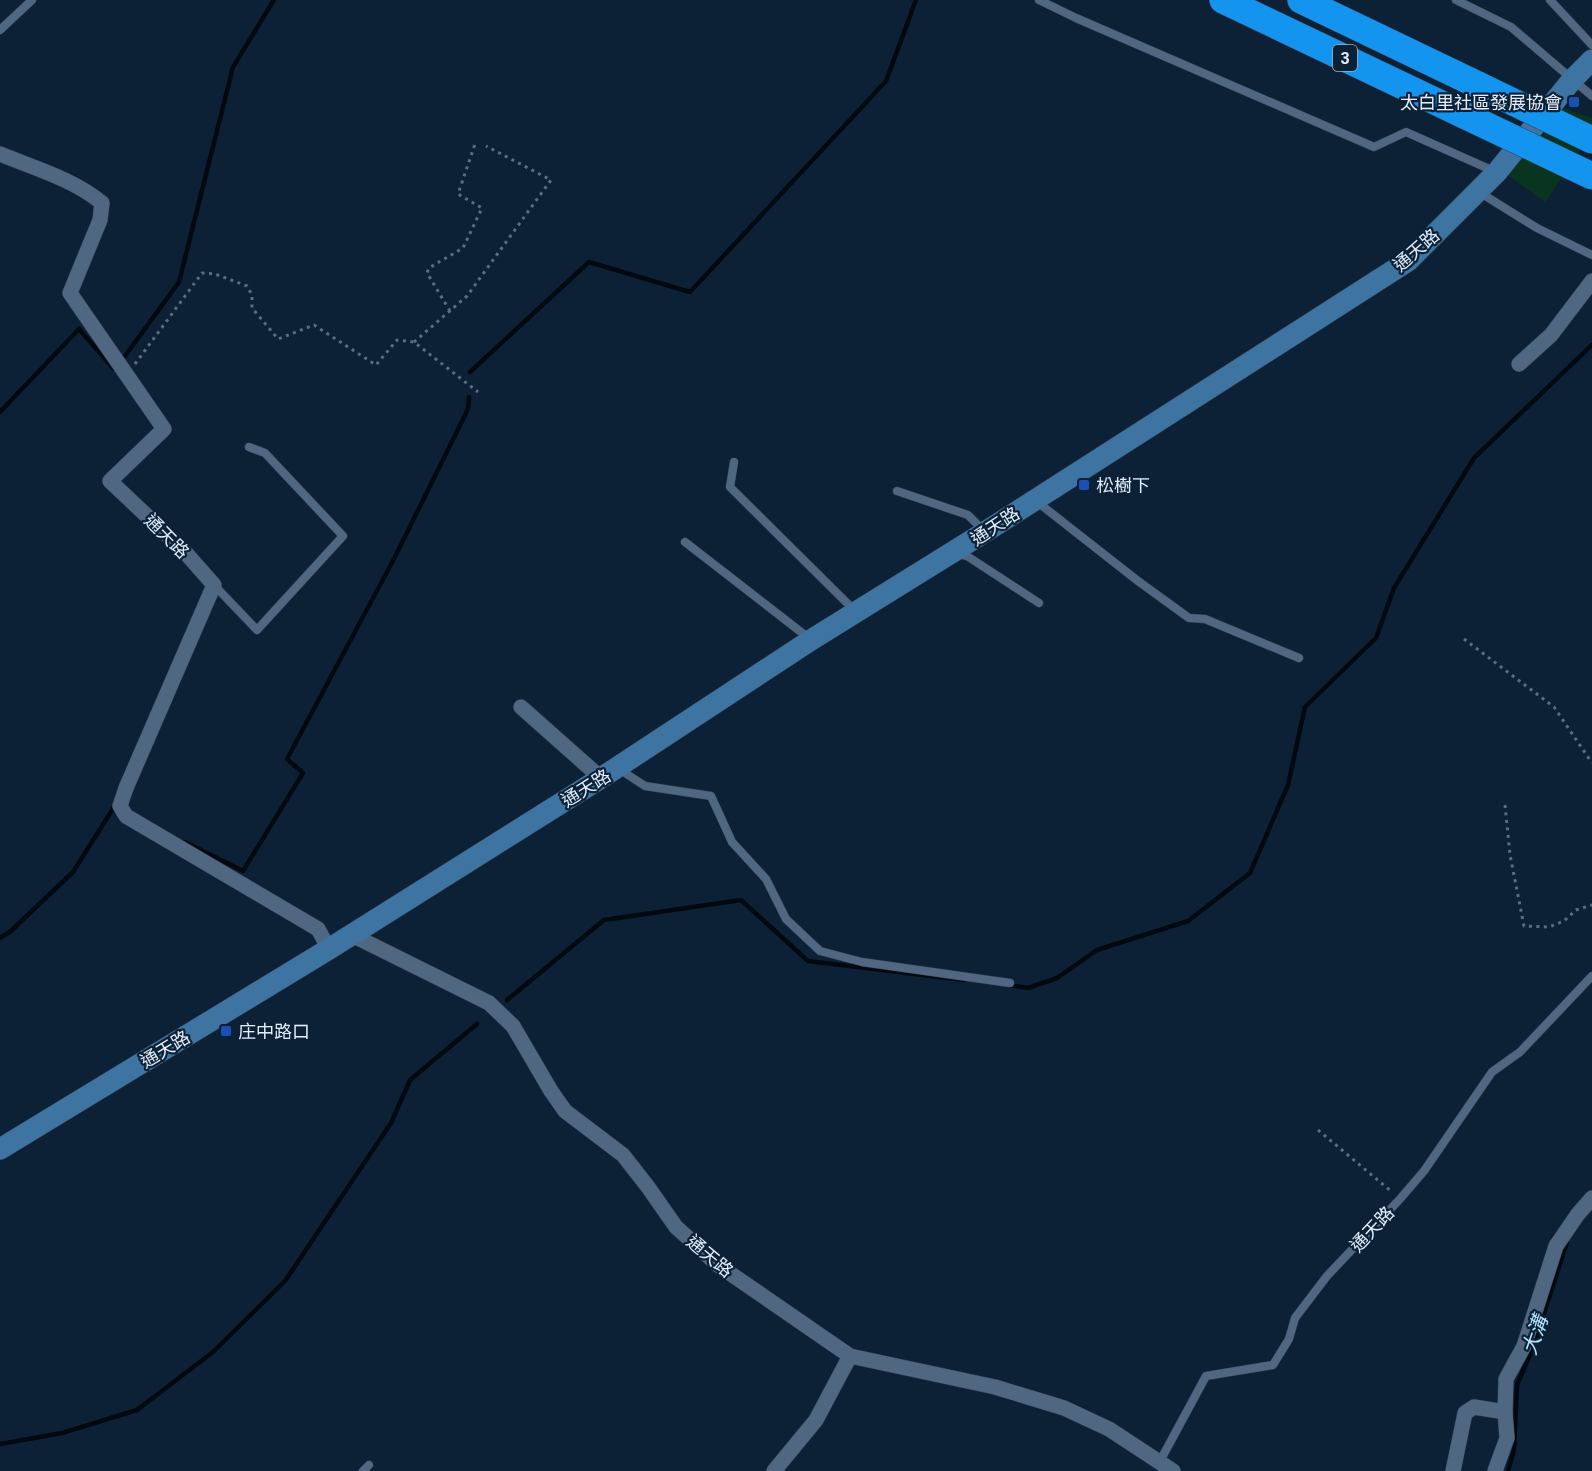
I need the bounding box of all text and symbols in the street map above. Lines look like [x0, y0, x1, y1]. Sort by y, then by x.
road number: 3 [1333, 45, 1357, 71]
place label: 太白里社區發展協會 [1400, 92, 1562, 113]
marker: 太白里社區發展協會 [1567, 95, 1581, 109]
street label: 通天路 [1389, 224, 1443, 276]
place label: 松樹下 [1096, 475, 1150, 496]
marker: 松樹下 [1077, 478, 1091, 492]
street label: 通天路 [967, 502, 1023, 550]
street label: 通天路 [140, 509, 194, 563]
street label: 通天路 [558, 765, 614, 811]
place label: 庄中路口 [238, 1021, 310, 1042]
marker: 庄中路口 [219, 1024, 233, 1038]
street label: 通天路 [136, 1026, 194, 1072]
street label: 通天路 [1346, 1202, 1398, 1256]
street label: 通天路 [683, 1231, 737, 1281]
water label: 大溝 [1517, 1309, 1554, 1358]

